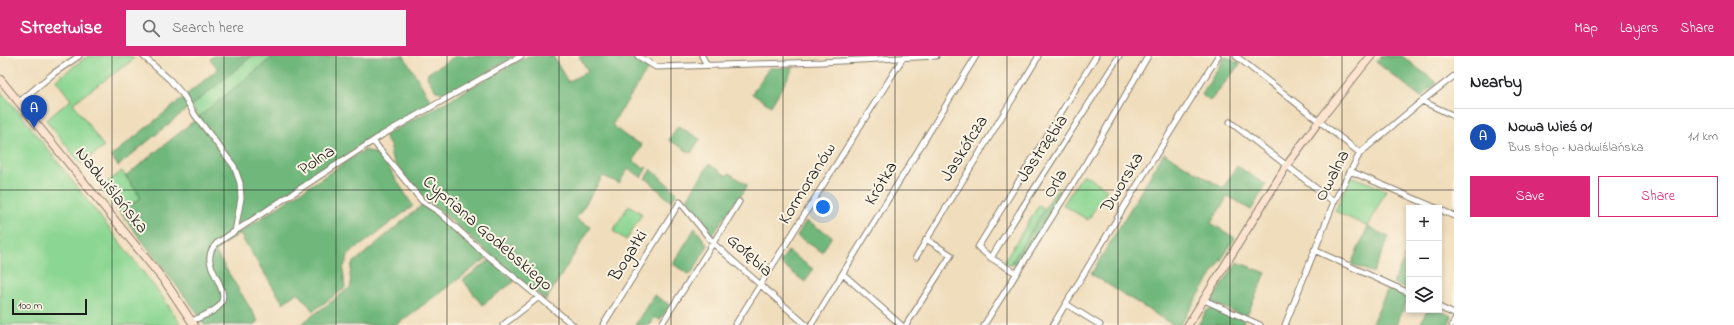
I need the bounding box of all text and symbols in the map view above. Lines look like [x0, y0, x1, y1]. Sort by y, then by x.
search box [126, 10, 406, 46]
text: Streetwise [20, 15, 102, 42]
icon: search [140, 17, 162, 39]
text: Search here [172, 17, 244, 39]
text: Map [1574, 18, 1598, 39]
text: Layers [1620, 18, 1658, 39]
text: Share [1680, 18, 1714, 39]
text: Nearby [1470, 70, 1522, 95]
pin: A [21, 95, 47, 128]
street label: Jastrzębia [1011, 110, 1075, 188]
street label: Jaskółcza [934, 111, 996, 187]
text: Nowa Wieś 01 [1508, 116, 1592, 138]
text: A [1479, 127, 1487, 146]
text: 1.1 km [1688, 127, 1718, 146]
street label: Kormoranów [773, 138, 844, 230]
text: Bus stop · Nadwiślańska [1508, 138, 1644, 157]
street label: Polna [293, 139, 341, 183]
street label: Nadwiślańska [68, 142, 154, 240]
street label: Owalna [1309, 146, 1357, 206]
street label: Dworska [1094, 148, 1151, 219]
street label: Krótka [859, 157, 905, 211]
street label: Orla [1037, 164, 1075, 204]
street label: Cypriana Godebskiego [415, 170, 558, 299]
button: Save [1470, 176, 1590, 217]
button: Share [1598, 176, 1718, 217]
your location [813, 197, 833, 217]
map controls [1406, 205, 1442, 313]
button: + [1406, 205, 1442, 241]
street label: Bogatki [602, 225, 656, 288]
street label: Gołębia [720, 228, 778, 284]
button: − [1406, 241, 1442, 277]
button: layers [1406, 277, 1442, 313]
scale bar [12, 297, 87, 316]
text: 100 m [18, 298, 42, 314]

